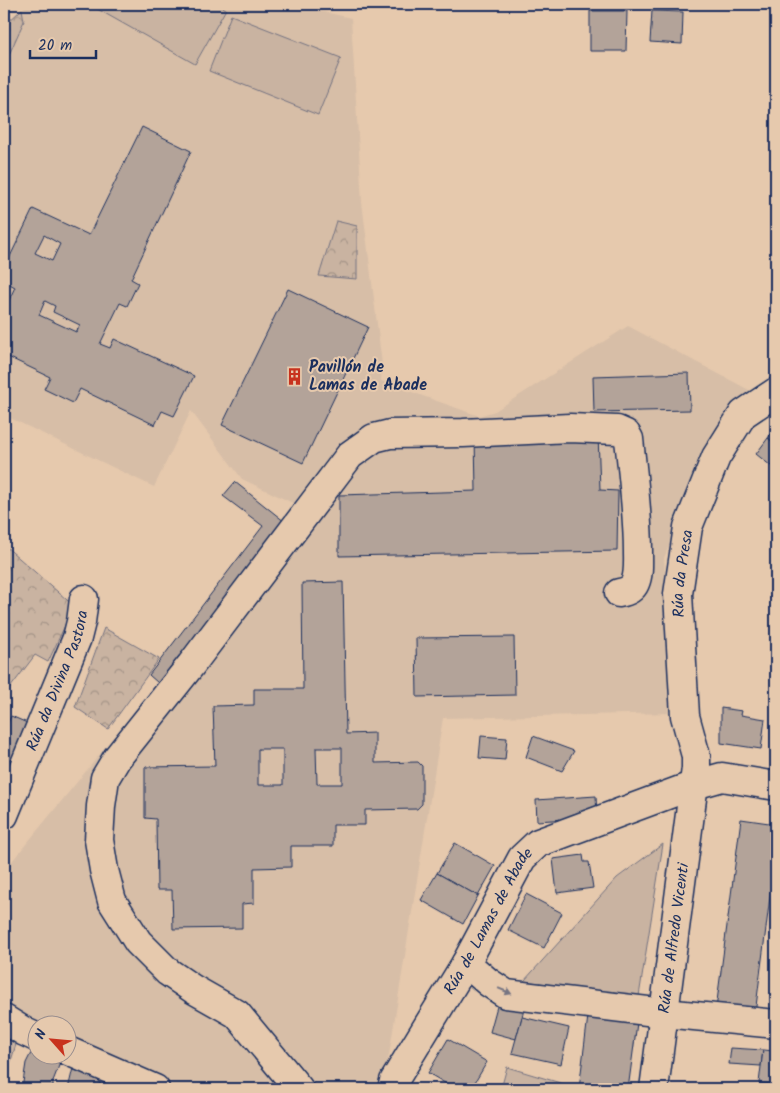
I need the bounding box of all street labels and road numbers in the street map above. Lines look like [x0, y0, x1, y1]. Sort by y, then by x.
street label: Rúa da Presa [665, 528, 700, 618]
street label: Rúa da Divina Pastora [19, 609, 95, 755]
street label: Rúa de Lamas de Abade [437, 841, 539, 999]
street label: Rúa de Alfredo Vicenti [651, 860, 696, 1015]

